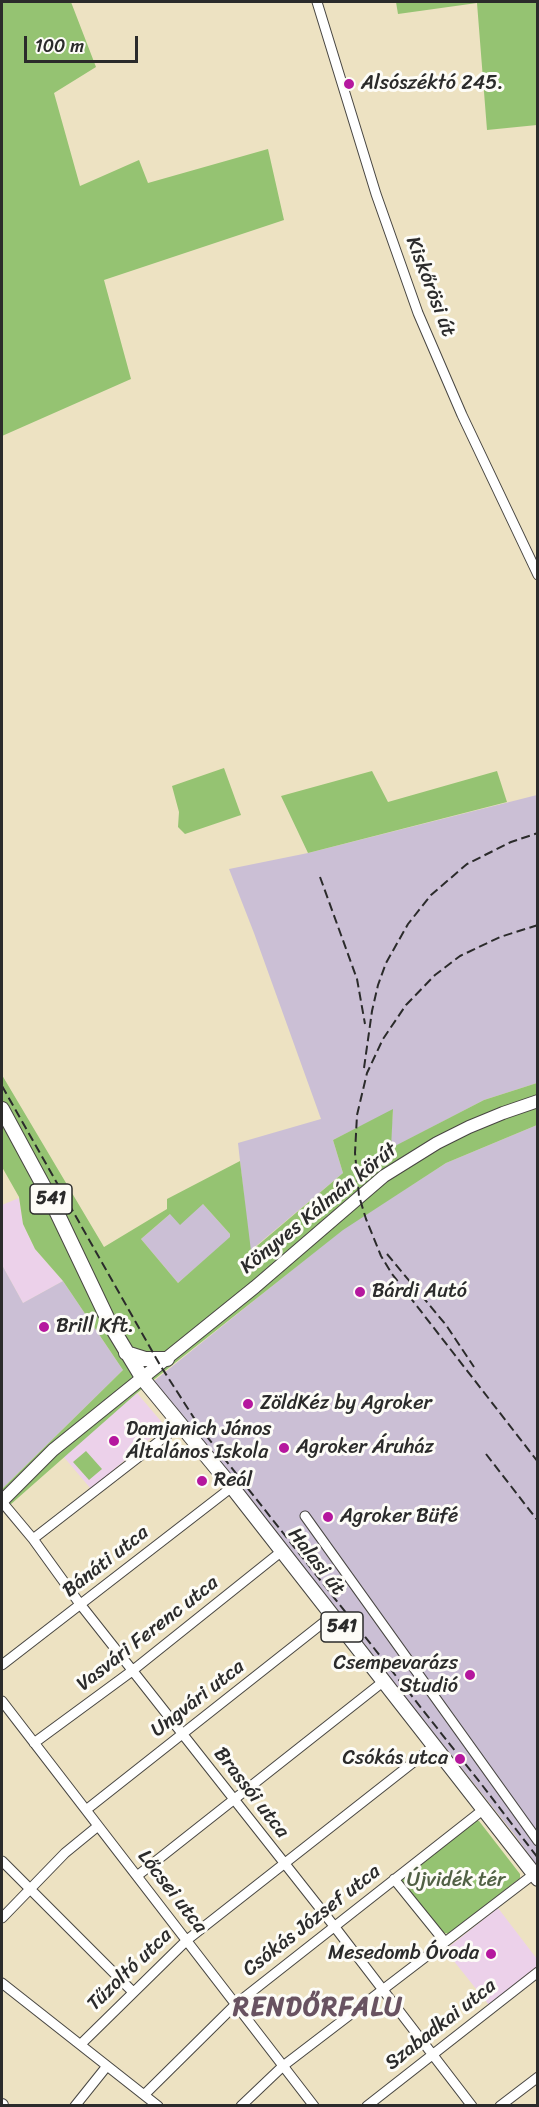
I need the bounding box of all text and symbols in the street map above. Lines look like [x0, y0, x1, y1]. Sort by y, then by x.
scale bar [27, 24, 141, 62]
text: 100 m [35, 30, 84, 62]
place label: Alsószéktó 245. [361, 72, 503, 96]
marker: Alsószéktó 245. [342, 77, 356, 91]
street label: Kiskőrösi út [400, 233, 460, 341]
street label: Könyves Kálmán körút [236, 1138, 402, 1280]
road number: 541 [30, 1184, 72, 1214]
place label: Bárdi Autó [372, 1280, 467, 1304]
marker: Bárdi Autó [353, 1285, 367, 1299]
place label: Brill Kft. [56, 1315, 134, 1339]
marker: Brill Kft. [37, 1320, 51, 1334]
place label: ZöldKéz by Agroker [260, 1392, 432, 1416]
marker: ZöldKéz by Agroker [241, 1397, 255, 1411]
place label: Damjanich János Általános Iskola [126, 1418, 271, 1465]
marker: Damjanich János Általános Iskola [107, 1434, 121, 1448]
place label: Agroker Áruház [296, 1436, 434, 1460]
marker: Agroker Áruház [277, 1441, 291, 1455]
place label: Reál [214, 1469, 252, 1493]
marker: Reál [195, 1474, 209, 1488]
place label: Agroker Büfé [340, 1505, 458, 1529]
marker: Agroker Büfé [321, 1510, 335, 1524]
street label: Bánáti utca [58, 1521, 154, 1603]
street label: Halasi út [282, 1523, 350, 1601]
street label: Vasvári Ferenc utca [72, 1571, 224, 1697]
road number: 541 [321, 1612, 363, 1642]
place label: Csempevarázs Studió [334, 1652, 458, 1699]
street label: Ungvári utca [147, 1655, 249, 1743]
marker: Csempevarázs Studió [463, 1668, 477, 1682]
street label: Brassói utca [208, 1743, 294, 1843]
place label: Csókás utca [343, 1747, 448, 1771]
marker: Csókás utca [453, 1752, 467, 1766]
street label: Lőcsei utca [132, 1846, 212, 1938]
street label: Csókás József utca [239, 1860, 385, 1982]
park label: Újvidék tér [407, 1869, 505, 1893]
street label: Tűzoltó utca [83, 1924, 177, 2016]
place label: Mesedomb Óvoda [328, 1942, 479, 1966]
marker: Mesedomb Óvoda [484, 1947, 498, 1961]
street label: Szabadkai utca [381, 1974, 501, 2076]
district label: RENDŐRFALU [232, 1992, 404, 2024]

